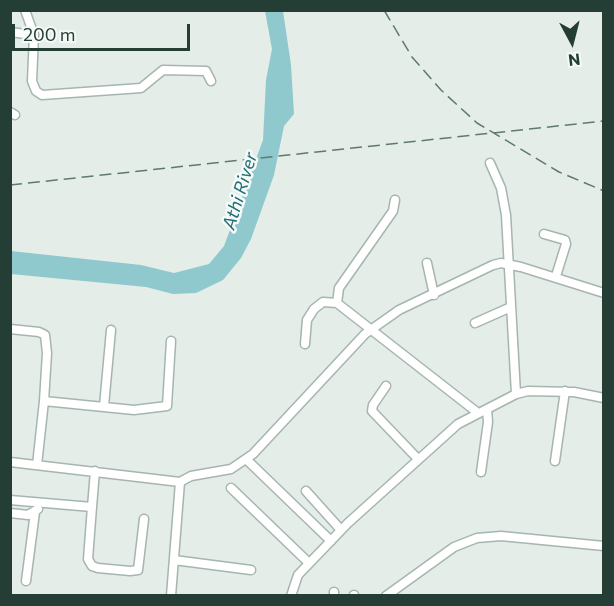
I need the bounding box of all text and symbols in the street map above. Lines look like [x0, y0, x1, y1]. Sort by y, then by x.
scale bar [15, 12, 194, 50]
north arrow [542, 12, 602, 72]
text: 200 m [23, 23, 76, 45]
text: N [567, 50, 581, 71]
water label: Athi River [218, 150, 262, 232]

